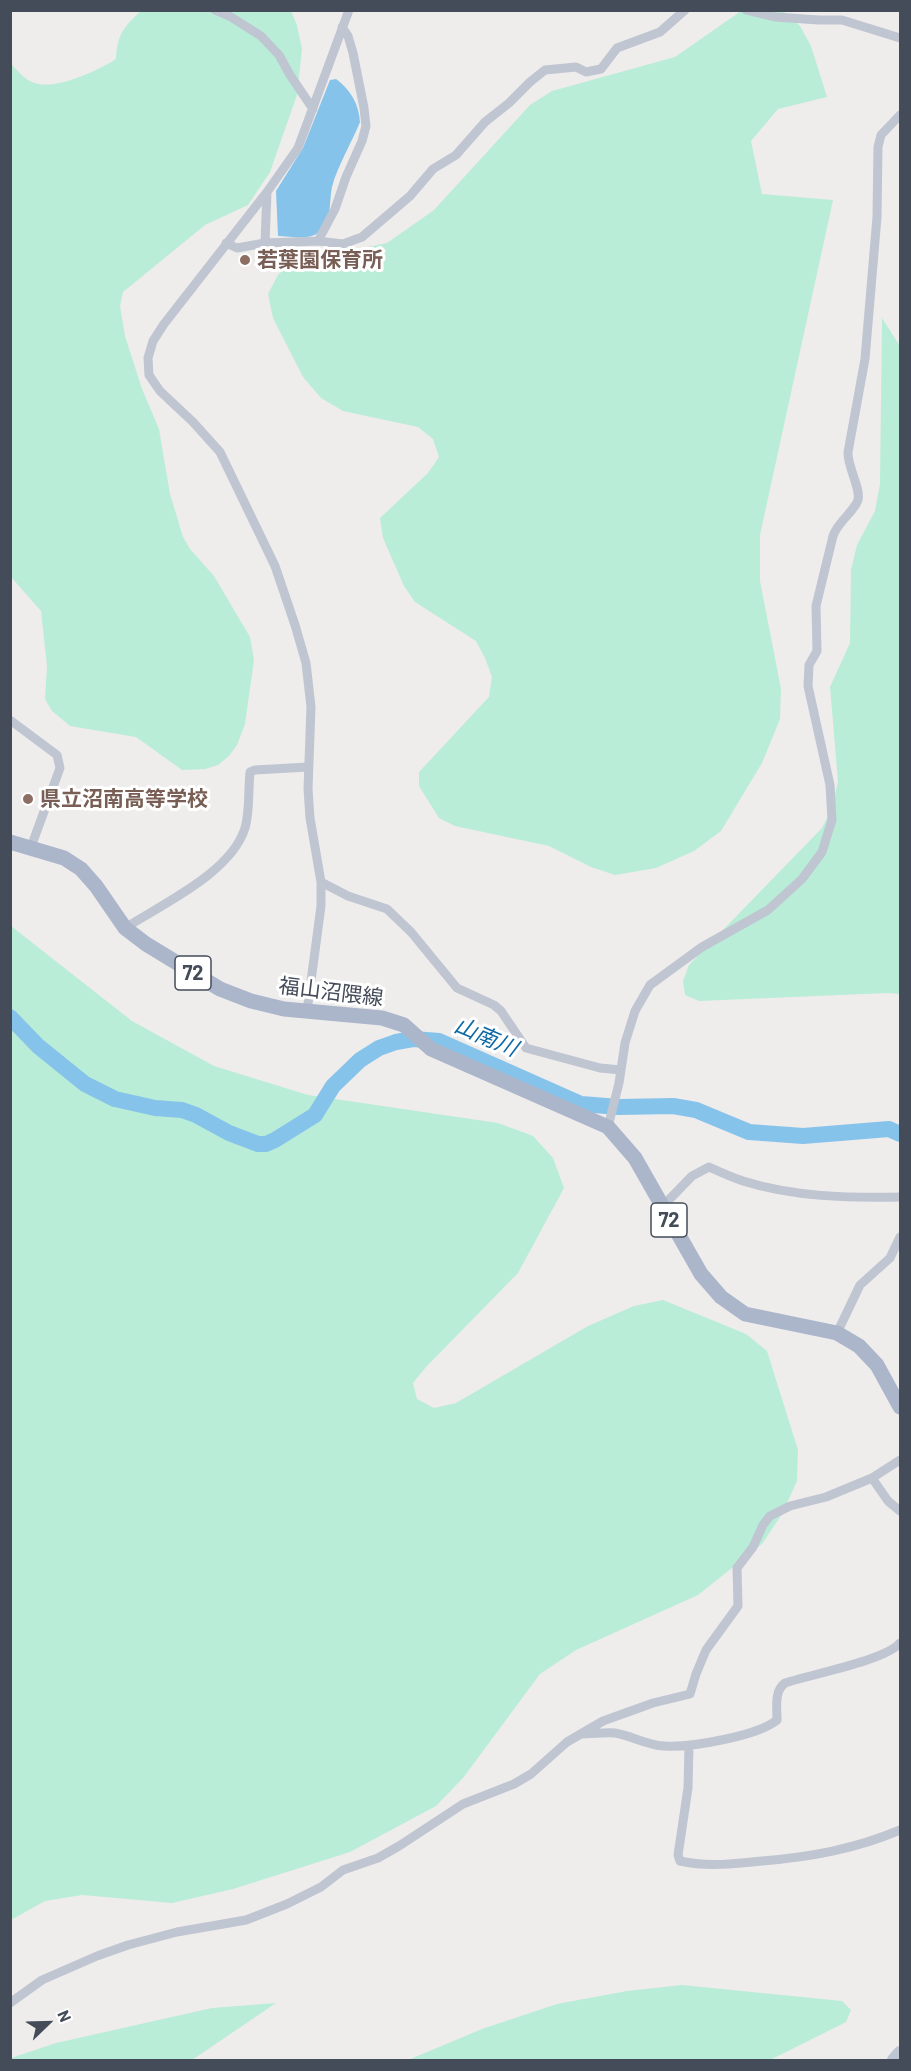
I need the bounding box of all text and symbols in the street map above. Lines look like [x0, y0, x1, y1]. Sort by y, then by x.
place label: 若葉園保育所 [257, 247, 383, 273]
marker: 若葉園保育所 [238, 253, 252, 267]
place label: 県立沼南高等学校 [40, 786, 208, 812]
marker: 県立沼南高等学校 [21, 792, 35, 806]
road number: 72 [175, 956, 211, 990]
street label: 福山沼隈線 [277, 973, 385, 1011]
water label: 山南川 [450, 1012, 522, 1062]
road number: 72 [651, 1203, 687, 1237]
north arrow [18, 1993, 78, 2053]
text: N [54, 2007, 76, 2024]

